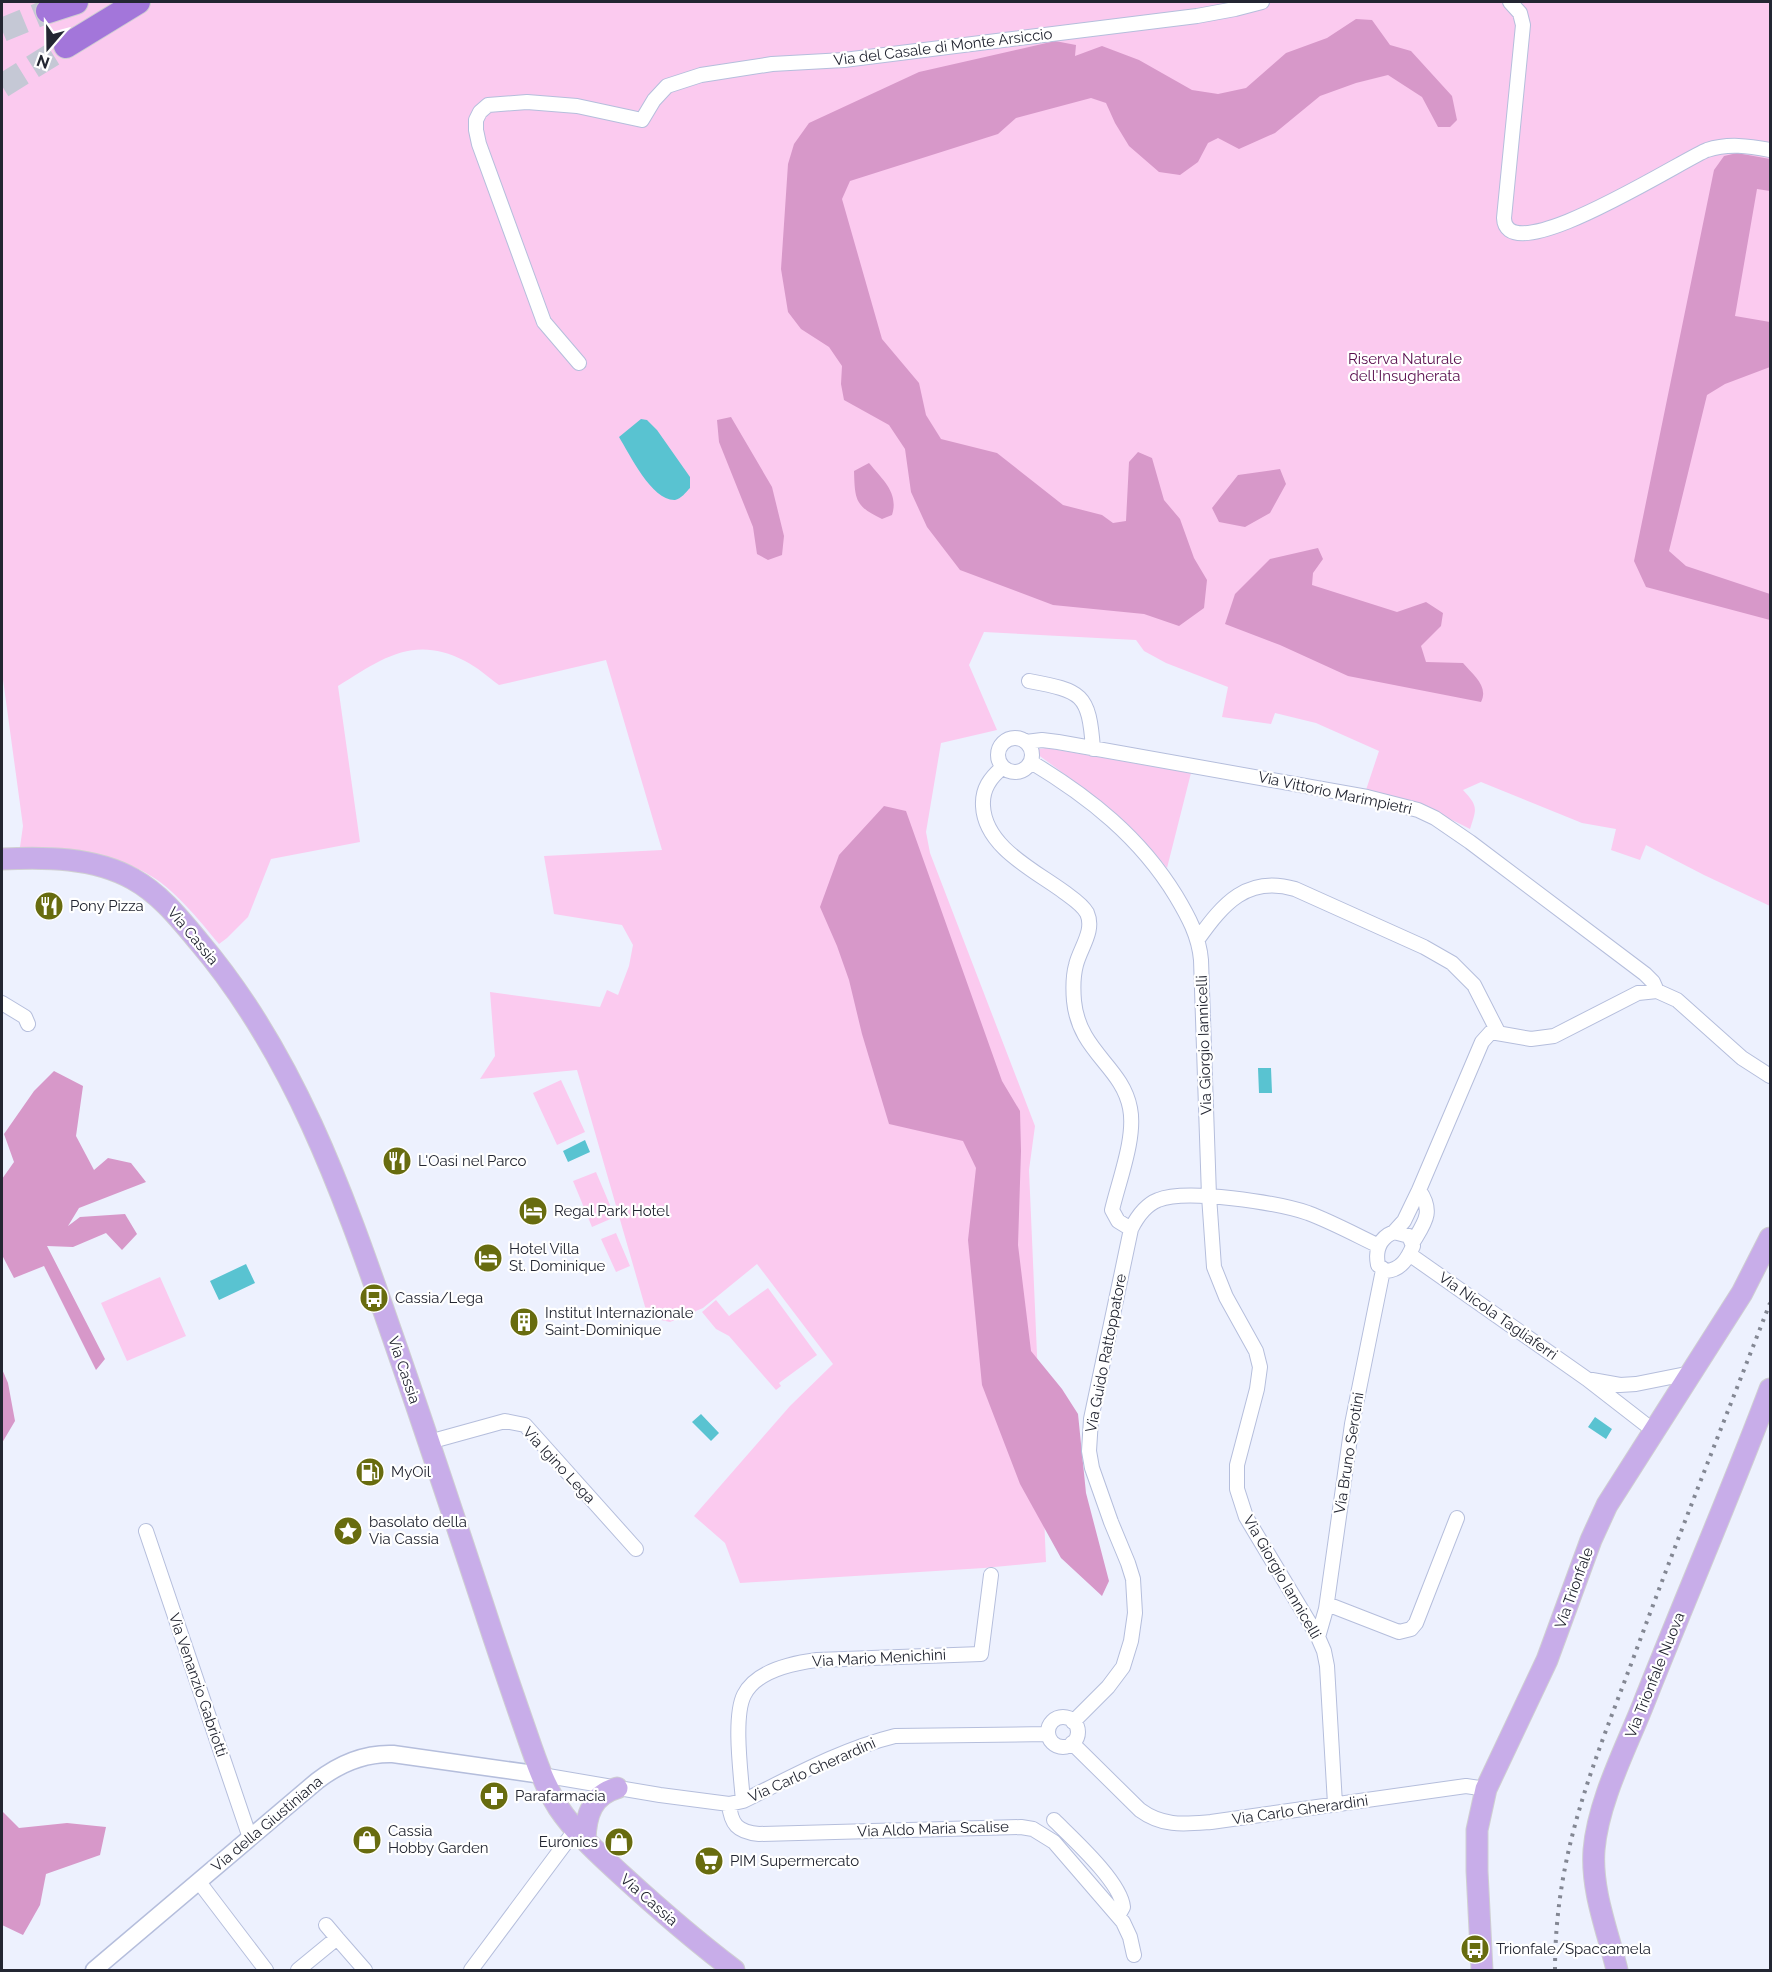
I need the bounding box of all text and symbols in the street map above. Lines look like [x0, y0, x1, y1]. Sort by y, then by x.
north arrow [18, 18, 78, 78]
street label: Via del Casale di Monte Arsiccio [833, 25, 1053, 69]
text: N [34, 51, 52, 73]
park label: Riserva Naturale dell'Insugherata [1348, 350, 1462, 385]
street label: Via Vittorio Marimpietri [1256, 768, 1414, 818]
restaurant icon: Pony Pizza [33, 890, 65, 922]
place label: Pony Pizza [70, 897, 144, 915]
street label: Via Cassia [164, 903, 222, 969]
street label: Via Giorgio Iannicelli [1193, 975, 1215, 1115]
restaurant icon: L'Oasi nel Parco [381, 1145, 413, 1177]
place label: L'Oasi nel Parco [418, 1152, 527, 1170]
hotel icon: Regal Park Hotel [517, 1195, 549, 1227]
place label: Regal Park Hotel [554, 1202, 670, 1220]
place label: Hotel Villa St. Dominique [509, 1240, 606, 1275]
hotel icon: Hotel Villa St. Dominique [472, 1242, 504, 1274]
street label: Via Nicola Tagliaferri [1435, 1268, 1561, 1364]
street label: Via Guido Rattoppatore [1082, 1272, 1130, 1434]
bus stop icon: Cassia/Lega [358, 1282, 390, 1314]
place label: Cassia/Lega [395, 1289, 483, 1307]
place label: Institut Internazionale Saint-Dominique [545, 1304, 694, 1339]
building icon: Institut Internazionale Saint-Dominique [508, 1306, 540, 1338]
street label: Via Cassia [384, 1334, 424, 1406]
street label: Via Bruno Serotini [1330, 1391, 1368, 1515]
street label: Via Igino Lega [519, 1423, 599, 1507]
fuel station icon: MyOil [354, 1456, 386, 1488]
place label: MyOil [391, 1463, 432, 1481]
street label: Via Giorgio Iannicelli [1239, 1512, 1325, 1642]
place label: basolato della Via Cassia [369, 1513, 467, 1548]
place icon: basolato della Via Cassia [332, 1515, 364, 1547]
street label: Via Trionfale [1551, 1545, 1597, 1631]
street label: Via Trionfale Nuova [1622, 1610, 1688, 1740]
street label: Via Venanzio Gabriotti [165, 1611, 231, 1759]
street label: Via Mario Menichini [812, 1646, 946, 1670]
street label: Via Carlo Gherardini [746, 1734, 878, 1806]
street label: Via della Giustiniana [208, 1772, 326, 1876]
pharmacy icon: Parafarmacia [478, 1780, 510, 1812]
place label: Parafarmacia [515, 1787, 606, 1805]
street label: Via Carlo Gherardini [1231, 1792, 1369, 1828]
street label: Via Aldo Maria Scalise [857, 1817, 1009, 1841]
place label: Cassia Hobby Garden [388, 1822, 489, 1857]
shop icon: Cassia Hobby Garden [351, 1824, 383, 1856]
shop icon: Euronics [603, 1826, 635, 1858]
place label: Euronics [539, 1833, 598, 1851]
supermarket icon: PIM Supermercato [693, 1845, 725, 1877]
place label: PIM Supermercato [730, 1852, 859, 1870]
street label: Via Cassia [617, 1870, 681, 1930]
bus stop icon: Trionfale/Spaccamela [1459, 1933, 1491, 1965]
place label: Trionfale/Spaccamela [1496, 1940, 1651, 1958]

